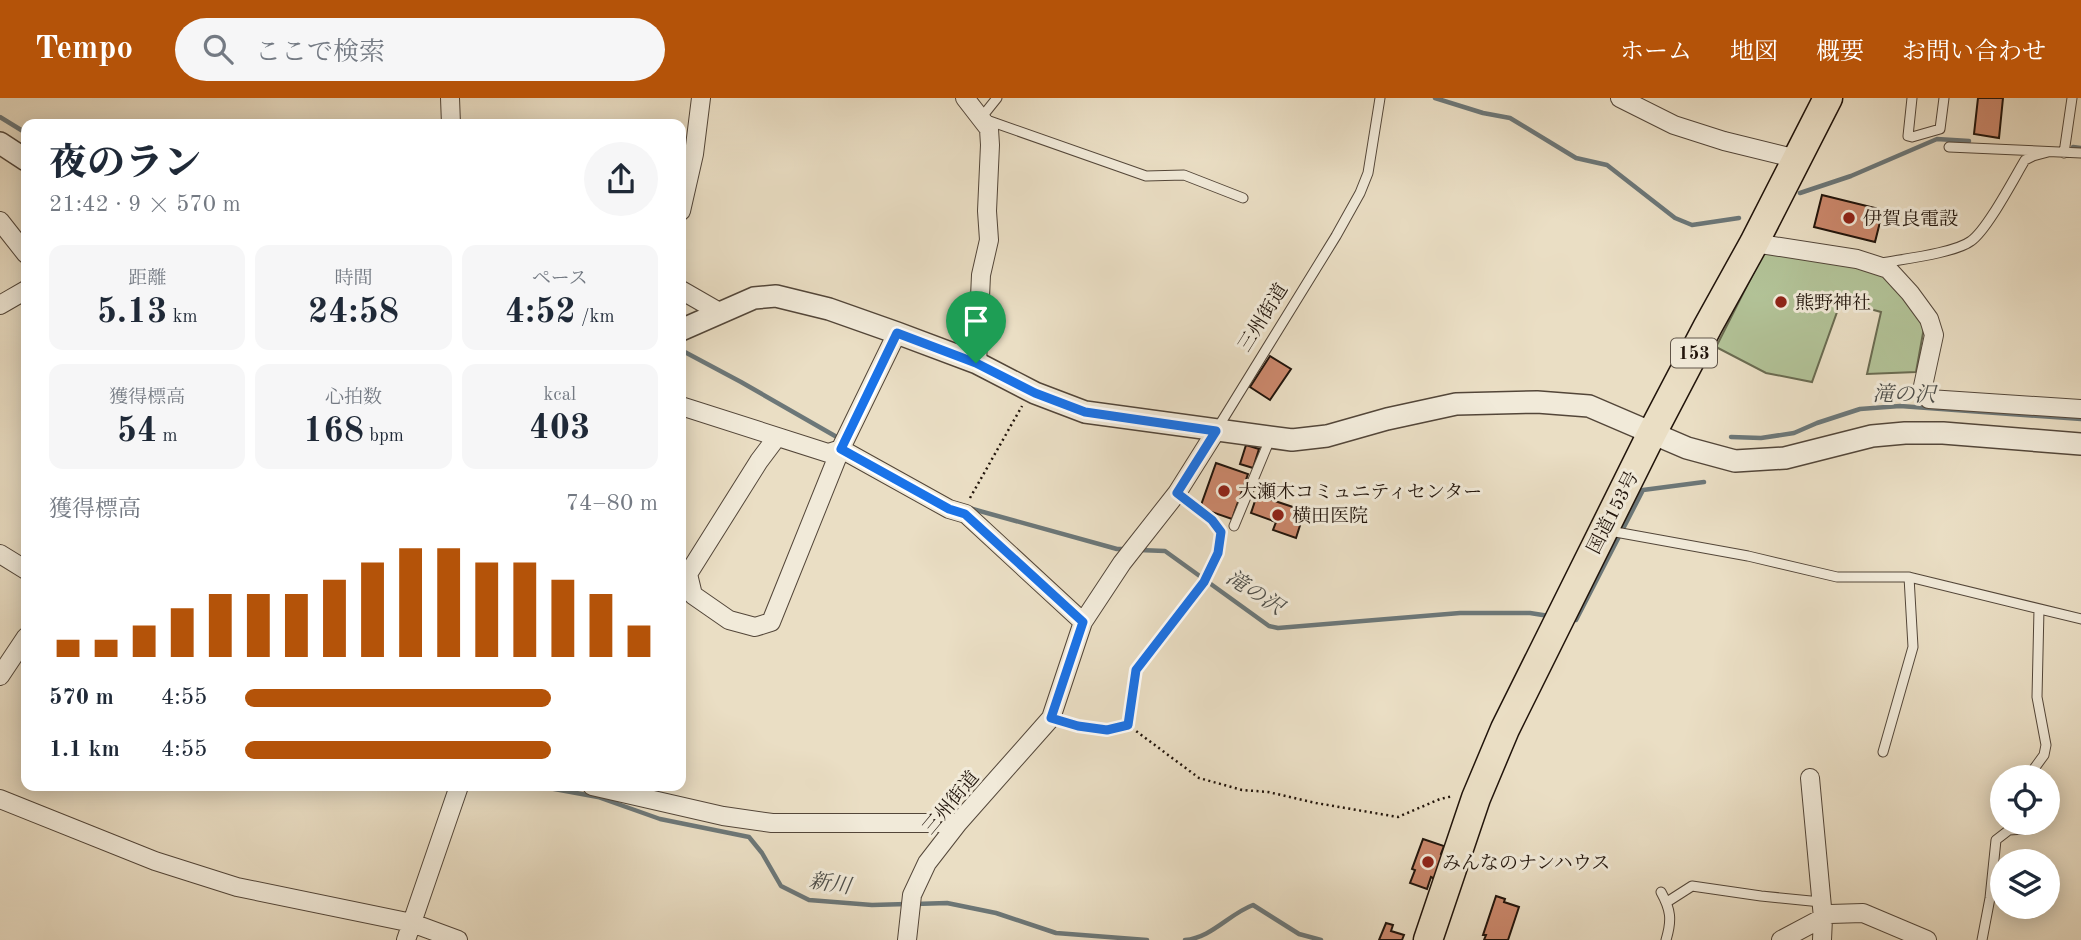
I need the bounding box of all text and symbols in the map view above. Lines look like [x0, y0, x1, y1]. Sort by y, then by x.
search box [175, 18, 665, 81]
icon: search [199, 30, 237, 68]
text: Tempo [35, 33, 133, 66]
text: ここで検索 [255, 40, 385, 66]
text: ホーム [1620, 41, 1692, 65]
text: 地図 [1730, 41, 1778, 65]
text: 概要 [1816, 41, 1864, 65]
text: お問い合わせ [1902, 41, 2046, 65]
button: share [584, 142, 658, 216]
text: 夜のラン [49, 146, 201, 184]
text: 21:42 · 9 × 570 m [49, 193, 241, 216]
place label: 伊賀良電設 [1863, 209, 1958, 230]
marker: 伊賀良電設 [1841, 210, 1857, 226]
text: 距離 [128, 270, 166, 289]
text: 時間 [334, 270, 373, 289]
text: ペース [532, 270, 588, 289]
street label: 三州街道 [1234, 280, 1292, 356]
pin [946, 291, 1006, 363]
place label: 熊野神社 [1795, 293, 1871, 314]
marker: 熊野神社 [1773, 294, 1789, 310]
text: 5.13 [97, 295, 167, 330]
text: 24:58 [308, 295, 399, 330]
text: 4:52 [505, 295, 576, 330]
icon: arrive [957, 302, 995, 340]
text: km [167, 308, 198, 327]
text: /km [576, 308, 615, 327]
road number: 153 [1671, 339, 1717, 368]
water label: 滝の沢 [1872, 382, 1939, 407]
text: kcal [543, 386, 576, 405]
text: 獲得標高 [109, 389, 185, 408]
text: 心拍数 [325, 389, 382, 408]
text: 403 [529, 411, 590, 446]
text: 54 [117, 414, 157, 449]
text: 168 [303, 414, 364, 449]
text: m [157, 427, 178, 446]
text: bpm [364, 427, 404, 446]
street label: 国道153号 [1584, 468, 1643, 558]
place label: 大瀬木コミュニティセンター [1238, 481, 1482, 503]
marker: 大瀬木コミュニティセンター [1216, 483, 1232, 499]
text: 74–80 m [566, 492, 658, 515]
text: 獲得標高 [49, 498, 141, 521]
place label: 横田医院 [1292, 506, 1368, 527]
marker: 横田医院 [1270, 507, 1286, 523]
water label: 滝の沢 [1222, 566, 1290, 621]
text: 570 m [49, 686, 114, 709]
text: 4:55 [161, 686, 207, 709]
text: 1.1 km [49, 738, 120, 761]
text: 4:55 [161, 738, 207, 761]
map controls [1990, 765, 2060, 919]
button: locate [1990, 765, 2060, 835]
street label: 三州街道 [919, 767, 984, 839]
button: layers [1990, 849, 2060, 919]
marker: みんなのナンハウス [1420, 854, 1436, 870]
place label: みんなのナンハウス [1442, 854, 1610, 874]
water label: 新川 [807, 869, 854, 898]

